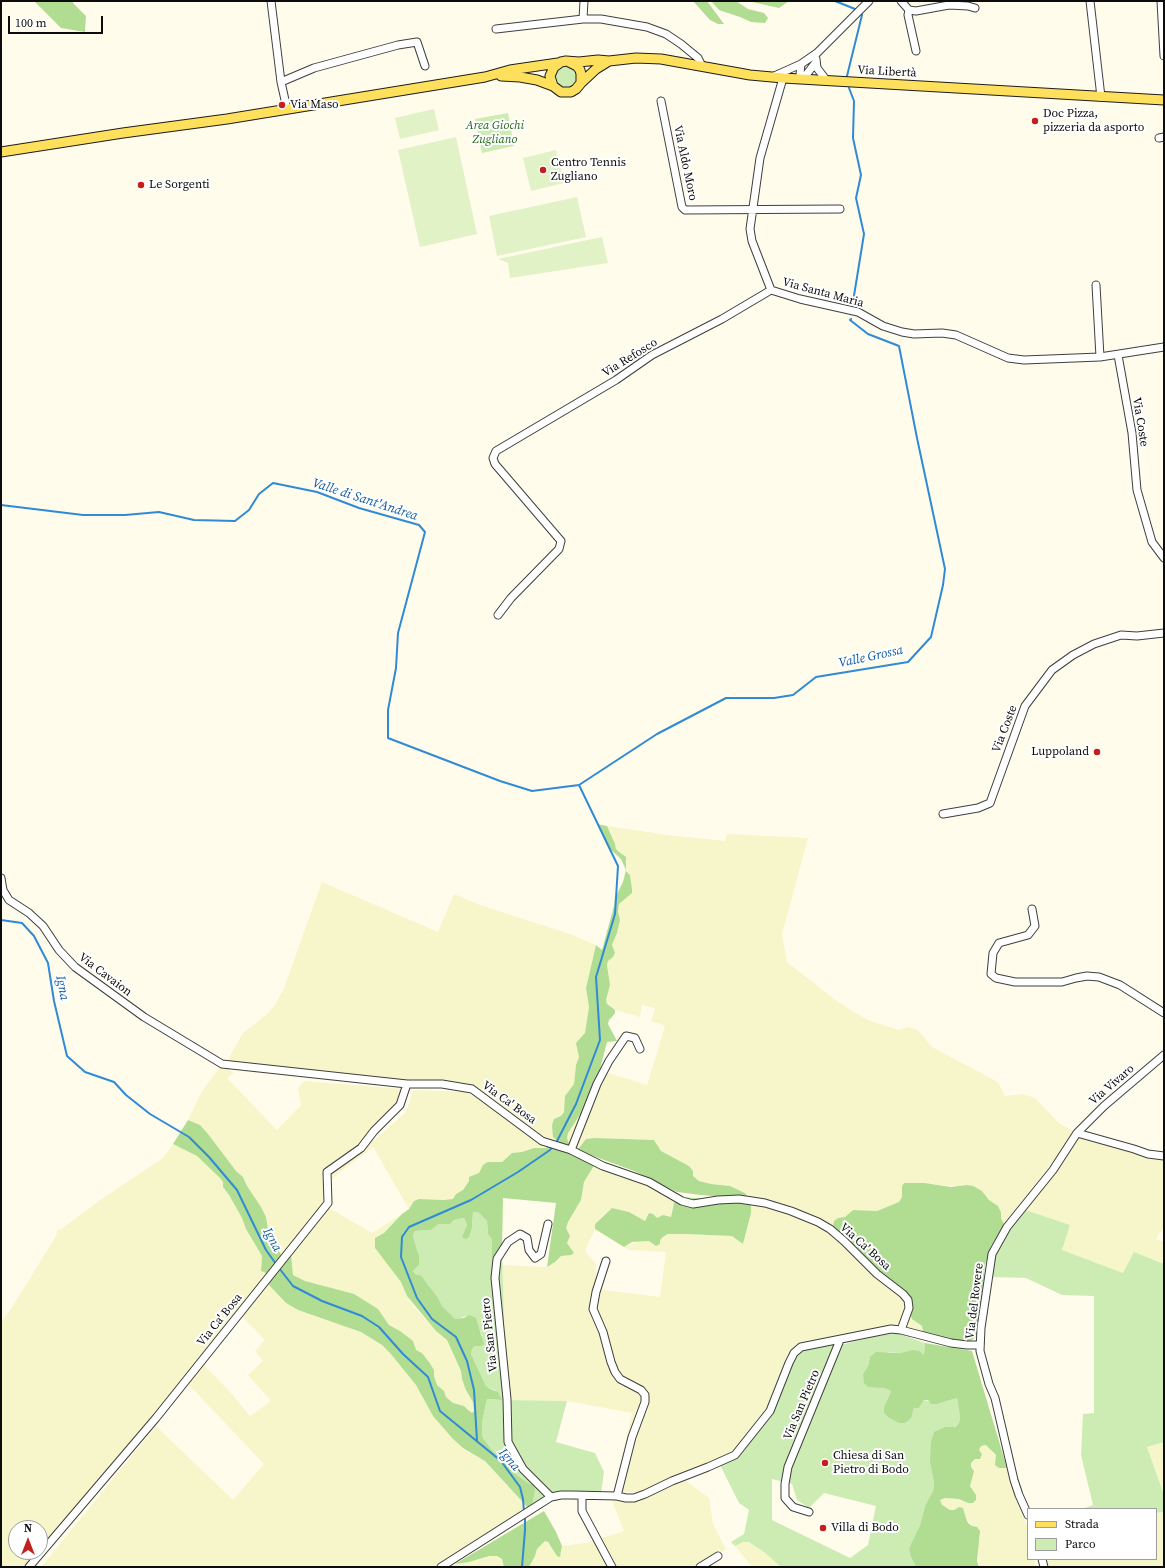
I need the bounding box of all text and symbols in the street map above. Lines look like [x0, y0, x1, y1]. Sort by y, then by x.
scale bar [10, 8, 105, 34]
text: 100 m [15, 15, 47, 31]
street label: Via Libertà [857, 63, 917, 81]
place label: Via Maso [290, 98, 339, 112]
marker: Via Maso [277, 100, 287, 110]
place label: Doc Pizza, pizzeria da asporto [1043, 107, 1144, 135]
marker: Doc Pizza, pizzeria da asporto [1030, 116, 1040, 126]
park label: Area Giochi Zugliano [466, 119, 524, 147]
street label: Via Aldo Moro [670, 124, 700, 202]
place label: Centro Tennis Zugliano [551, 156, 626, 184]
marker: Centro Tennis Zugliano [538, 165, 548, 175]
place label: Le Sorgenti [149, 178, 210, 192]
marker: Le Sorgenti [136, 180, 146, 190]
street label: Via Santa Maria [781, 275, 865, 311]
street label: Via Refosco [600, 335, 660, 381]
street label: Via Coste [1129, 396, 1151, 448]
water label: Valle di Sant'Andrea [310, 476, 420, 524]
water label: Valle Grossa [837, 643, 905, 671]
street label: Via Coste [989, 703, 1021, 755]
place label: Luppoland [1031, 745, 1089, 759]
marker: Luppoland [1092, 747, 1102, 757]
street label: Via Cavaion [75, 950, 135, 1000]
water label: Igna [52, 974, 72, 1002]
street label: Via Vivaro [1087, 1062, 1137, 1108]
street label: Via Ca' Bosa [479, 1078, 539, 1128]
street label: Via Ca' Bosa [837, 1220, 893, 1274]
water label: Igna [259, 1225, 285, 1255]
street label: Via del Rovere [963, 1262, 987, 1340]
street label: Via Ca' Bosa [194, 1291, 246, 1349]
street label: Via San Pietro [479, 1297, 501, 1373]
street label: Via San Pietro [781, 1368, 823, 1442]
water label: Igna [495, 1446, 523, 1474]
place label: Chiesa di San Pietro di Bodo [833, 1449, 909, 1477]
marker: Chiesa di San Pietro di Bodo [820, 1458, 830, 1468]
legend [1027, 1508, 1157, 1560]
text: Strada [1065, 1516, 1099, 1532]
north arrow [8, 1520, 48, 1560]
text: N [24, 1521, 32, 1536]
place label: Villa di Bodo [831, 1521, 899, 1535]
marker: Villa di Bodo [818, 1523, 828, 1533]
text: Parco [1065, 1536, 1096, 1552]

